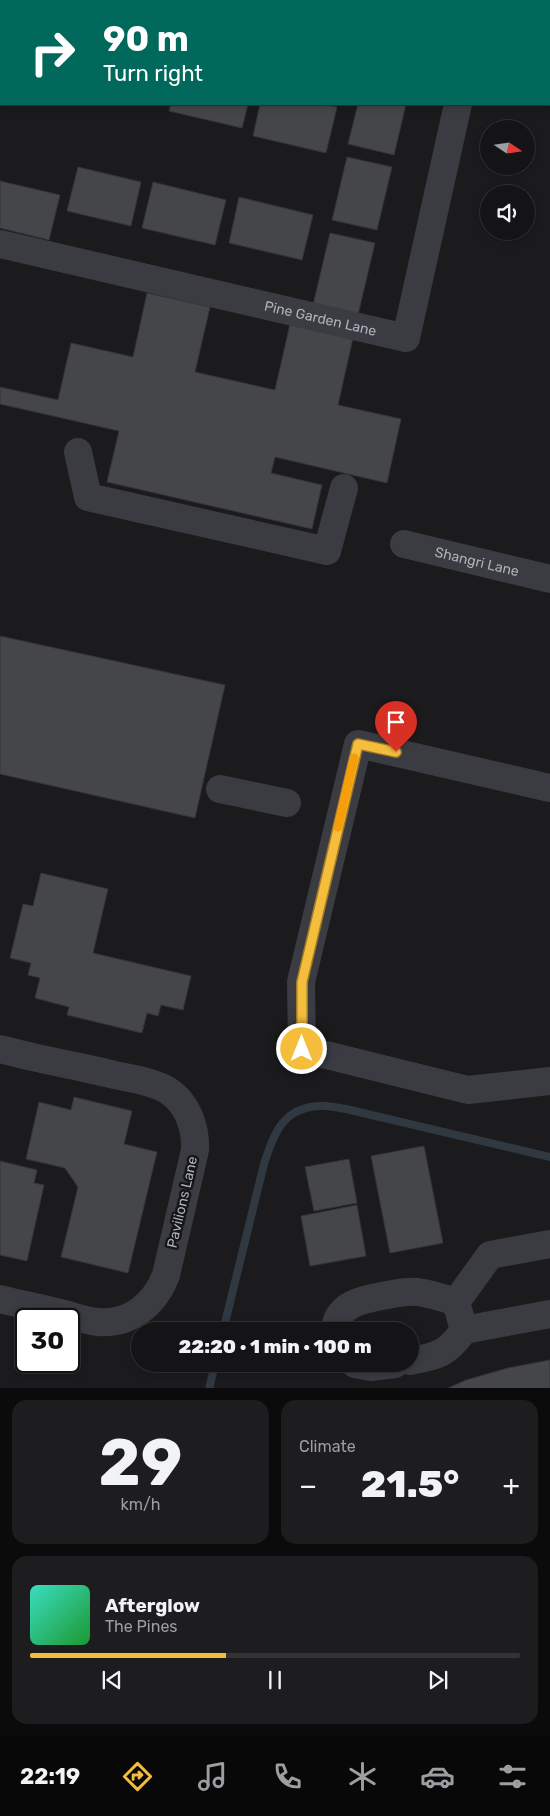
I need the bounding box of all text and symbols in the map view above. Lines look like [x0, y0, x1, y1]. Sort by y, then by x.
text: 90 m [103, 18, 189, 60]
icon: right [20, 20, 85, 85]
text: Turn right [103, 60, 203, 87]
north arrow [480, 120, 535, 175]
map controls [480, 120, 535, 240]
button: sound [480, 185, 535, 240]
street label: Pine Garden Lane [263, 297, 378, 340]
street label: Shangri Lane [433, 544, 521, 580]
pin [375, 701, 417, 752]
icon: arrive [382, 708, 410, 736]
position arrow [275, 1022, 327, 1074]
street label: Pavilions Lane [164, 1155, 201, 1250]
speed limit sign: 30 [15, 1308, 80, 1373]
text: 22:20 · 1 min · 100 m [178, 1335, 372, 1358]
text: 29 [99, 1424, 182, 1501]
text: Climate [299, 1437, 356, 1456]
text: 21.5° [361, 1461, 459, 1507]
text: − [299, 1469, 317, 1502]
text: + [503, 1469, 520, 1502]
text: km/h [121, 1495, 160, 1514]
text: Afterglow [105, 1594, 200, 1617]
text: The Pines [105, 1617, 178, 1636]
icon: previous [98, 1666, 126, 1694]
icon: pause [261, 1666, 289, 1694]
icon: next [424, 1666, 452, 1694]
icon: directions [120, 1759, 155, 1794]
icon: music [195, 1759, 230, 1794]
icon: phone [270, 1759, 305, 1794]
icon: climate [345, 1759, 380, 1794]
icon: car [420, 1759, 455, 1794]
icon: filters [495, 1759, 530, 1794]
text: 22:19 [20, 1763, 80, 1790]

